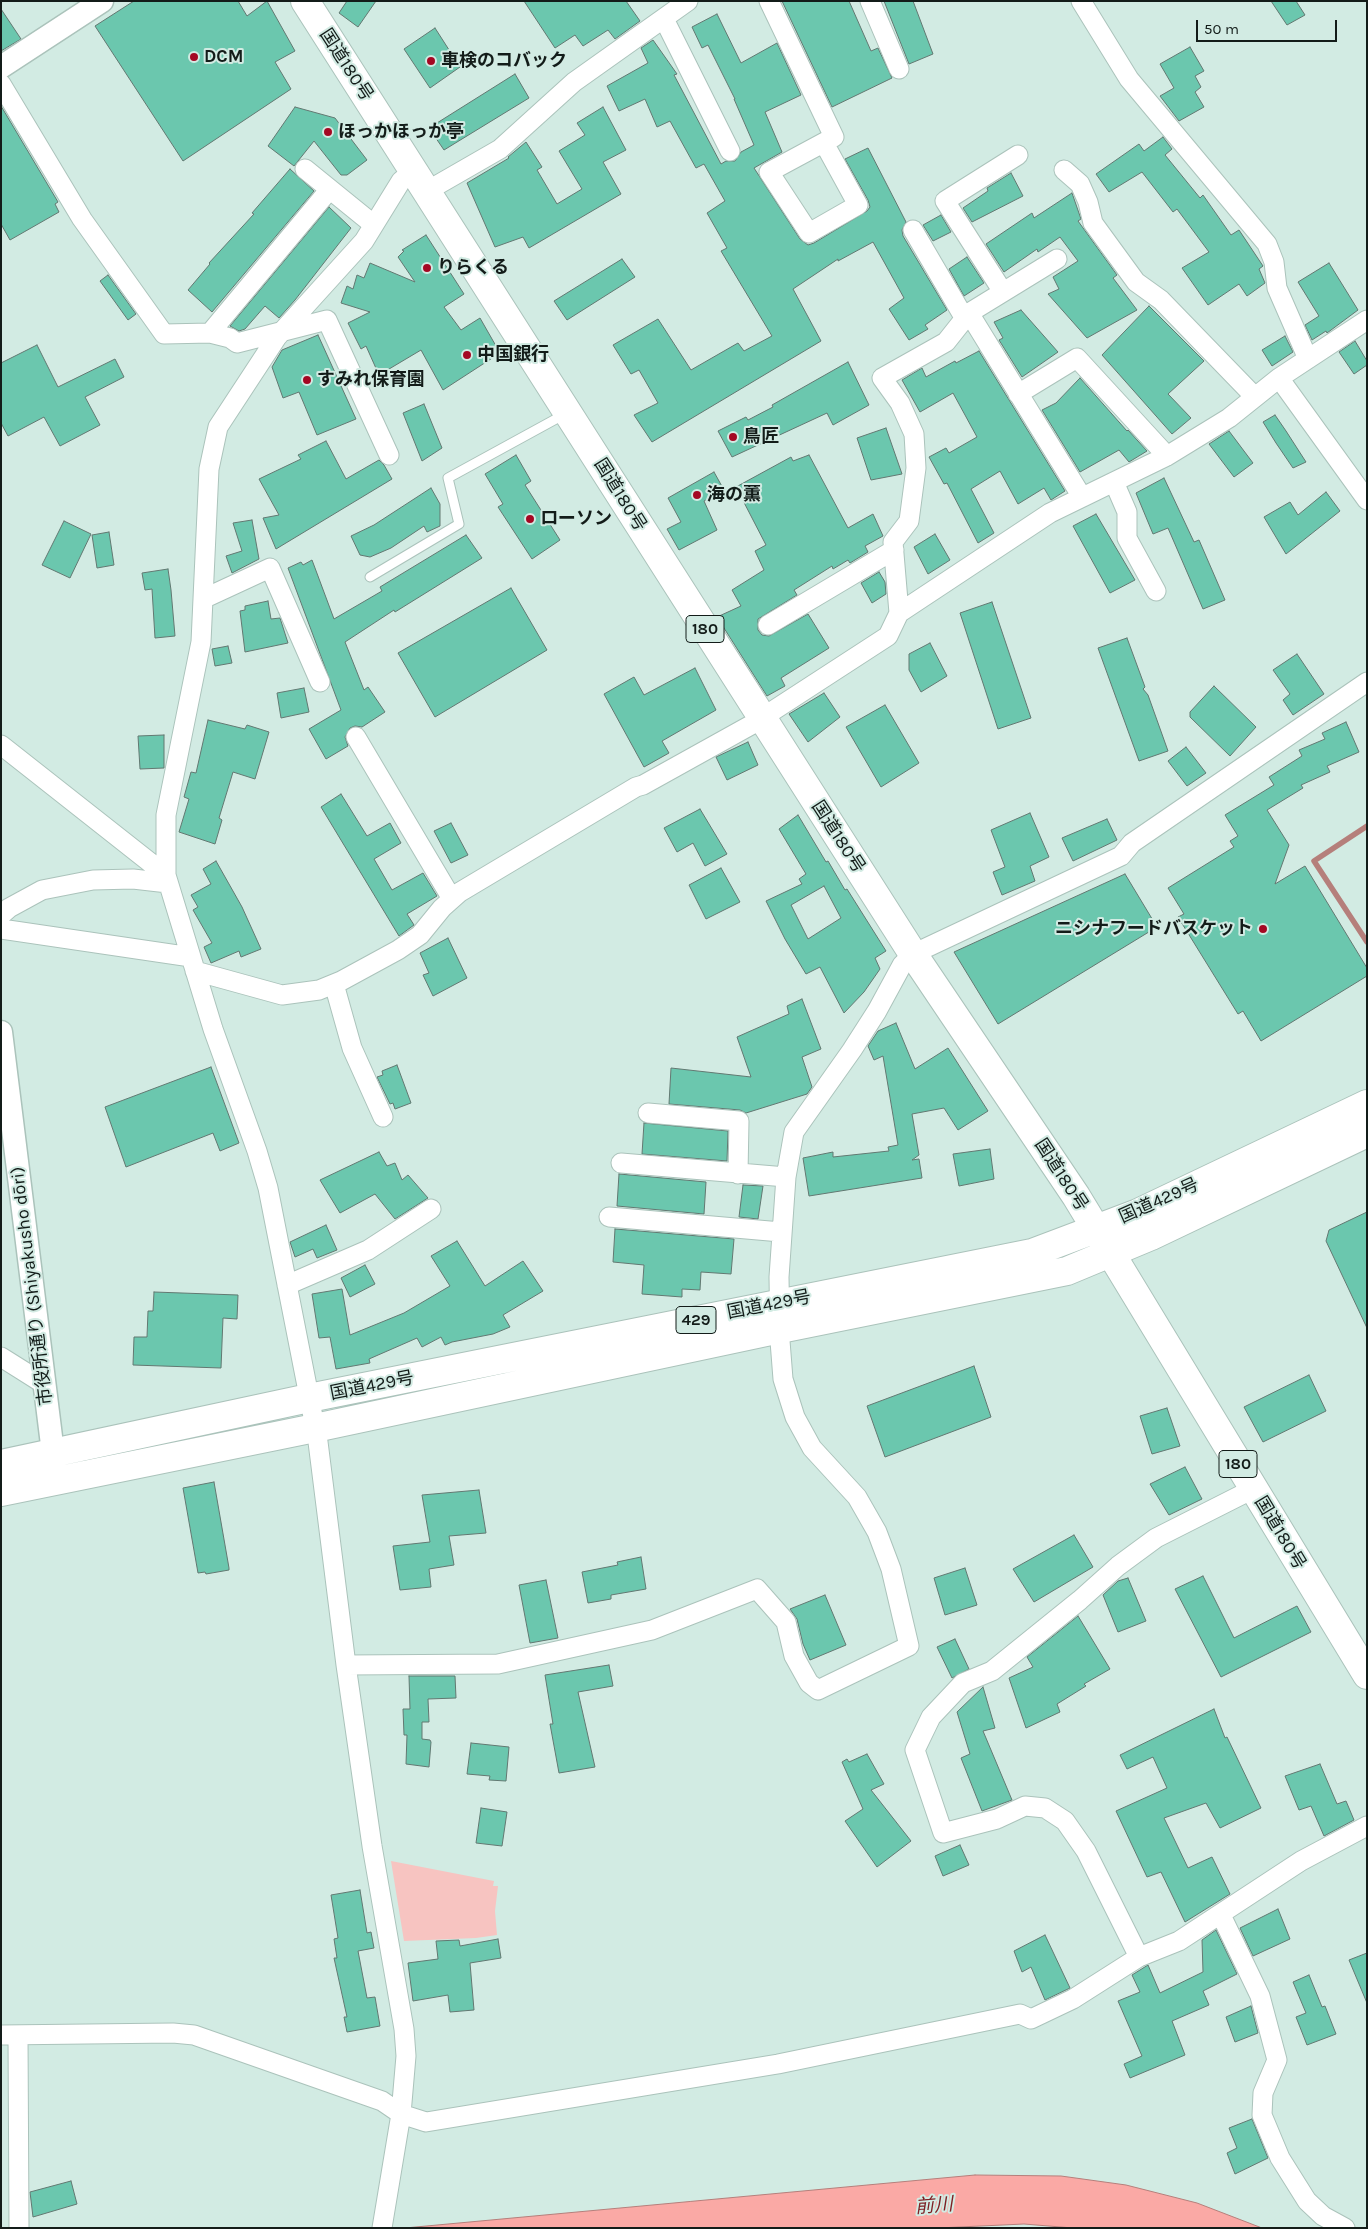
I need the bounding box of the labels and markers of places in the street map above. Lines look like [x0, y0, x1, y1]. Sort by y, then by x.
place label: DCM [204, 46, 244, 68]
place label: 車検のコバック [441, 50, 567, 72]
marker: DCM [188, 51, 200, 63]
marker: 車検のコバック [425, 55, 437, 67]
place label: ほっかほっか亭 [338, 121, 464, 143]
marker: ほっかほっか亭 [322, 126, 334, 138]
place label: りらくる [437, 257, 509, 279]
marker: りらくる [421, 262, 433, 274]
place label: 中国銀行 [477, 344, 549, 366]
marker: 中国銀行 [461, 349, 473, 361]
place label: すみれ保育園 [317, 369, 425, 391]
marker: すみれ保育園 [301, 374, 313, 386]
place label: 鳥匠 [743, 426, 779, 448]
marker: 鳥匠 [727, 431, 739, 443]
place label: 海の薫 [707, 484, 761, 506]
marker: 海の薫 [691, 489, 703, 501]
place label: ローソン [540, 508, 612, 530]
marker: ローソン [524, 513, 536, 525]
place label: ニシナフードバスケット [1055, 918, 1253, 940]
marker: ニシナフードバスケット [1257, 923, 1269, 935]

